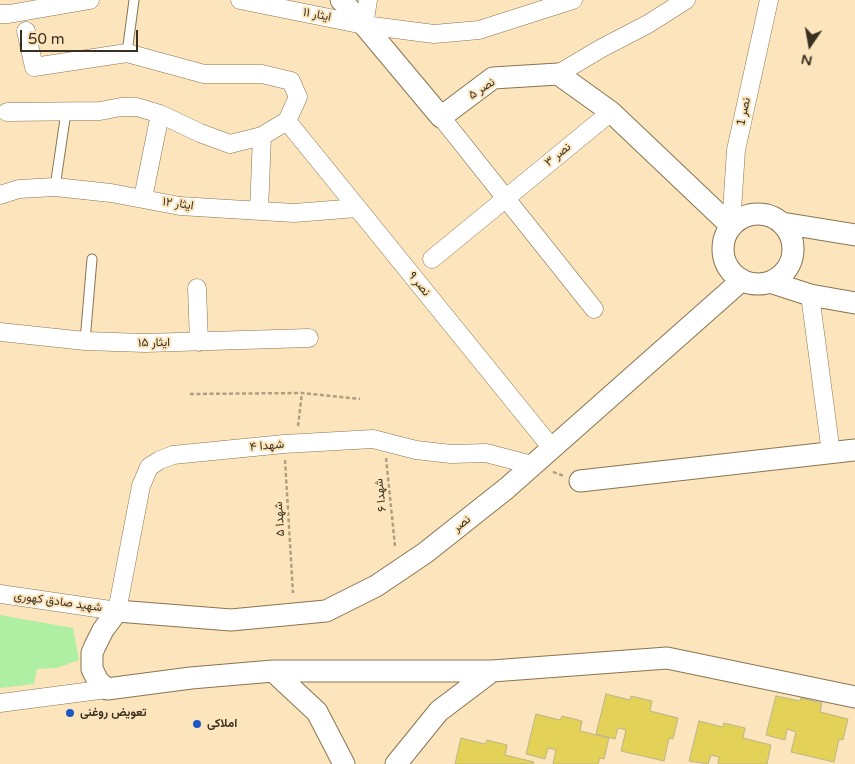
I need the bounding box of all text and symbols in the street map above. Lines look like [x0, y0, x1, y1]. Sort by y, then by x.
street label: ایثار ۱۱ [302, 5, 332, 25]
scale bar [22, 20, 140, 52]
north arrow [785, 20, 835, 70]
text: 50 m [28, 30, 65, 48]
text: N [800, 51, 814, 70]
street label: نصر ۵ [466, 75, 498, 103]
street label: نصر 1 [734, 96, 754, 128]
street label: نصر ۳ [542, 140, 574, 170]
street label: ایثار ۱۲ [162, 195, 194, 213]
street label: نصر ۹ [405, 269, 433, 299]
street label: ایثار ۱۵ [138, 336, 170, 350]
street label: شهدا ۴ [249, 437, 285, 455]
street label: شهدا ۶ [372, 478, 390, 512]
street label: شهدا ۵ [272, 501, 288, 537]
street label: نصر [450, 513, 474, 535]
street label: شهید صادق کهوری [13, 589, 103, 615]
place label: تعویض روغنی [80, 706, 146, 720]
marker: تعویض روغنی [64, 707, 76, 719]
place label: املاکی [207, 717, 237, 731]
marker: املاکی [191, 718, 203, 730]

